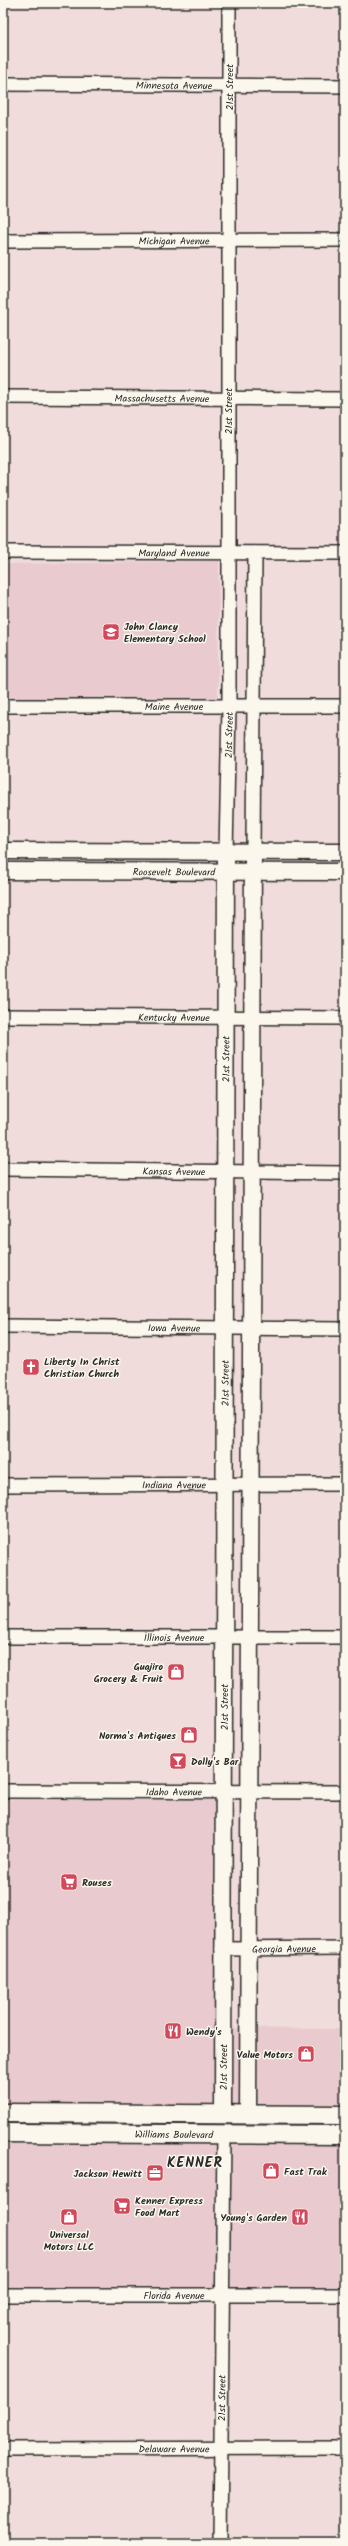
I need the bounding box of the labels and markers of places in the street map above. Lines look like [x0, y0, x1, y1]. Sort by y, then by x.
place label: John Clancy Elementary School [124, 619, 206, 647]
school or university icon: John Clancy Elementary School [101, 622, 121, 642]
place label: Liberty In Christ Christian Church [44, 1354, 120, 1382]
church icon: Liberty In Christ Christian Church [21, 1357, 41, 1377]
place label: Guajiro Grocery & Fruit [94, 1659, 163, 1687]
shop icon: Guajiro Grocery & Fruit [166, 1662, 186, 1682]
shop icon: Norma's Antiques [179, 1725, 199, 1745]
place label: Norma's Antiques [99, 1728, 176, 1744]
bar icon: Dolly's Bar [168, 1751, 188, 1771]
place label: Dolly's Bar [191, 1754, 239, 1770]
supermarket icon: Rouses [59, 1872, 79, 1892]
place label: Rouses [82, 1875, 112, 1891]
restaurant icon: Wendy's [163, 2021, 183, 2041]
place label: Wendy's [186, 2024, 222, 2040]
shop icon: Value Motors [296, 2044, 316, 2064]
place label: Value Motors [237, 2047, 293, 2063]
shop icon: Fast Trak [261, 2161, 281, 2181]
office icon: Jackson Hewitt [145, 2163, 165, 2183]
place label: Fast Trak [284, 2164, 328, 2180]
place label: Jackson Hewitt [73, 2166, 142, 2182]
place label: Kenner Express Food Mart [135, 2193, 203, 2221]
supermarket icon: Kenner Express Food Mart [112, 2196, 132, 2216]
shop icon: Universal Motors LLC [59, 2207, 79, 2227]
restaurant icon: Young's Garden [290, 2207, 310, 2227]
place label: Young's Garden [220, 2210, 287, 2226]
place label: Universal Motors LLC [44, 2227, 94, 2255]

